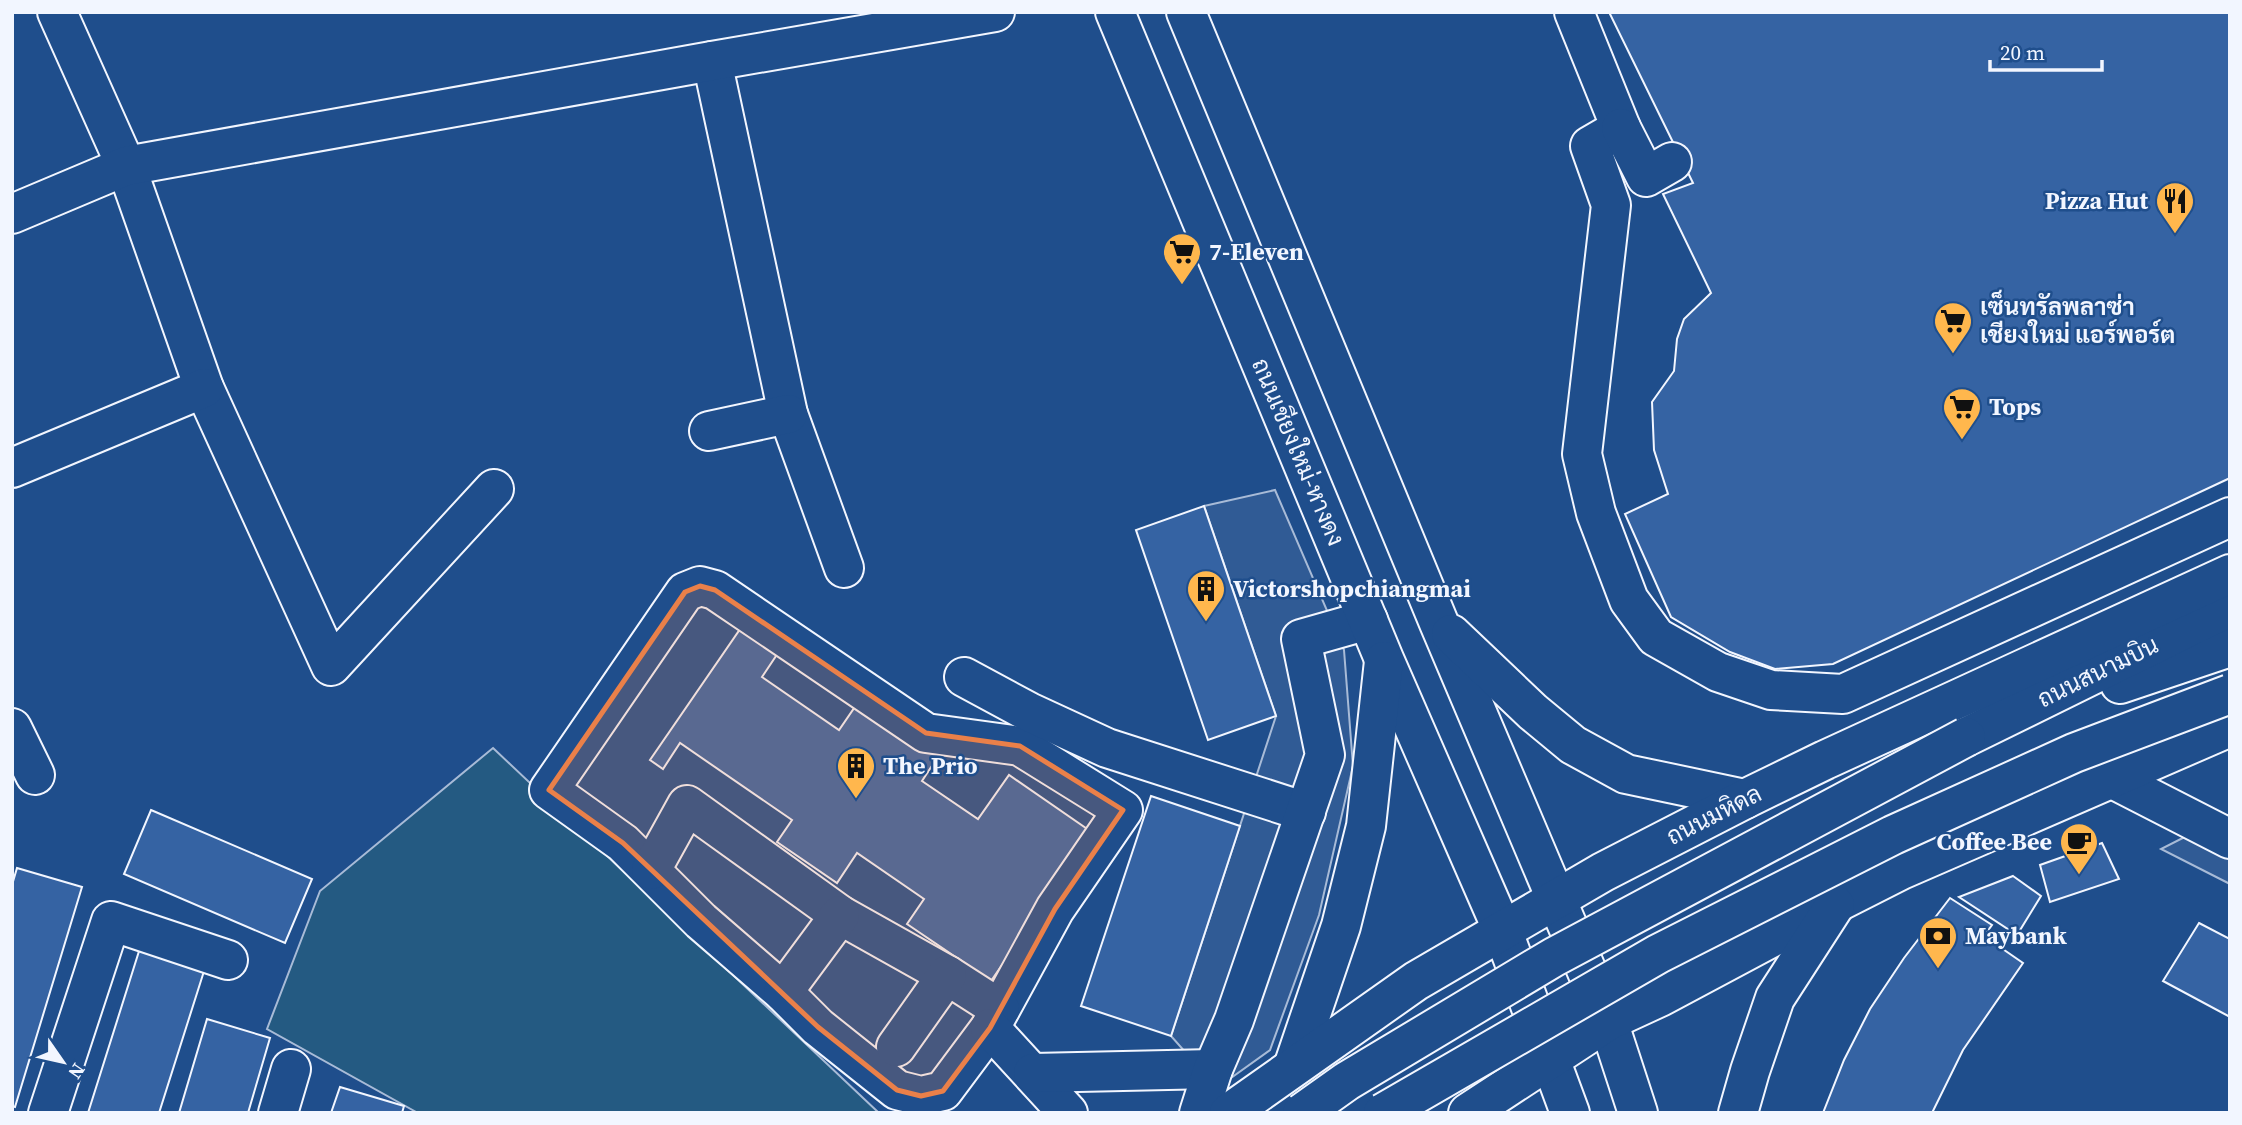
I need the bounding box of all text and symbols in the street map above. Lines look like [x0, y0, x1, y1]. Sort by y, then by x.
scale bar [1990, 28, 2102, 72]
text: 20 m [2000, 38, 2045, 67]
restaurant icon: Pizza Hut [2154, 180, 2196, 235]
place label: Pizza Hut [2045, 184, 2148, 217]
supermarket icon: 7-Eleven [1161, 231, 1203, 286]
place label: 7-Eleven [1209, 235, 1304, 268]
place label: เซ็นทรัลพลาซ่า เชียงใหม่ แอร์พอร์ต [1980, 289, 2175, 351]
supermarket icon: เซ็นทรัลพลาซ่า เชียงใหม่ แอร์พอร์ต [1932, 300, 1974, 355]
street label: ถนนเชียงใหม่-หางดง [1244, 353, 1353, 551]
supermarket icon: Tops [1941, 386, 1983, 441]
place label: Tops [1989, 390, 2041, 423]
building icon: Victorshopchiangmai [1185, 568, 1227, 623]
place label: Victorshopchiangmai [1233, 572, 1471, 605]
street label: ถนนสนามบิน [2032, 628, 2164, 715]
building icon: The Prio [835, 745, 877, 800]
place label: The Prio [883, 749, 978, 782]
street label: ถนนมหิดล [1661, 777, 1767, 853]
cafe icon: Coffee Bee [2058, 821, 2100, 876]
place label: Coffee Bee [1937, 825, 2052, 858]
bank icon: Maybank [1917, 915, 1959, 970]
place label: Maybank [1965, 919, 2068, 952]
north arrow [28, 1027, 98, 1097]
text: N [62, 1058, 92, 1085]

